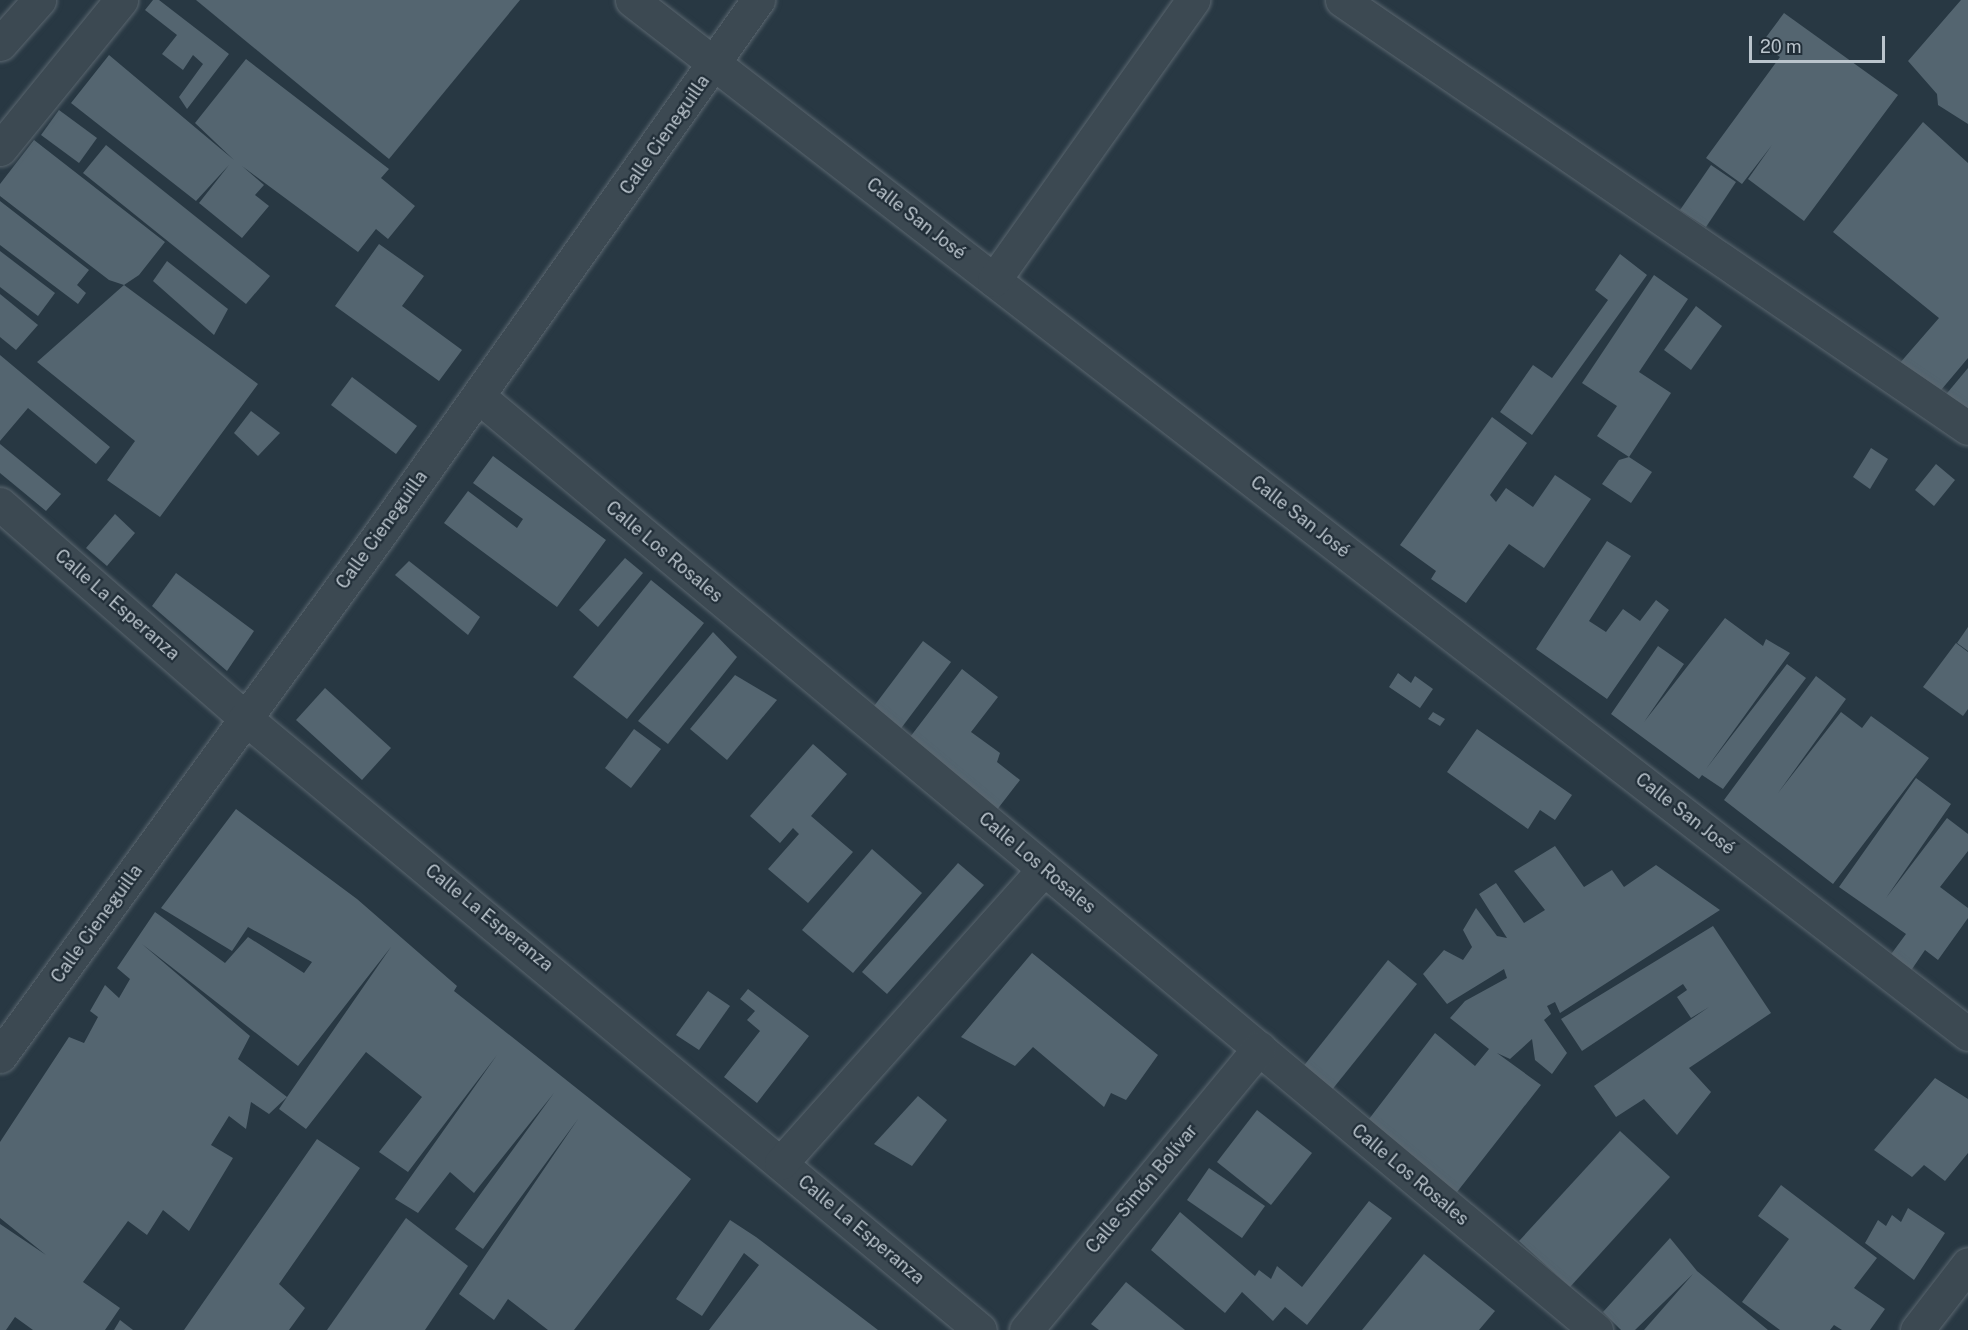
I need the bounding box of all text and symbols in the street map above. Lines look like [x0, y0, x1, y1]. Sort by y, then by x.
scale bar [1752, 24, 1888, 62]
text: 20 m [1760, 36, 1802, 57]
street label: Calle Cieneguilla [616, 71, 714, 199]
street label: Calle San José [862, 174, 970, 264]
street label: Calle Cieneguilla [332, 467, 432, 593]
street label: Calle San José [1246, 472, 1354, 562]
street label: Calle Los Rosales [601, 497, 727, 607]
street label: Calle La Esperanza [50, 545, 184, 665]
street label: Calle San José [1631, 769, 1739, 859]
street label: Calle Los Rosales [974, 808, 1100, 918]
street label: Calle La Esperanza [421, 860, 557, 976]
street label: Calle Cieneguilla [47, 861, 147, 987]
street label: Calle Simón Bolívar [1082, 1120, 1202, 1258]
street label: Calle Los Rosales [1347, 1120, 1473, 1230]
street label: Calle La Esperanza [793, 1171, 929, 1289]

